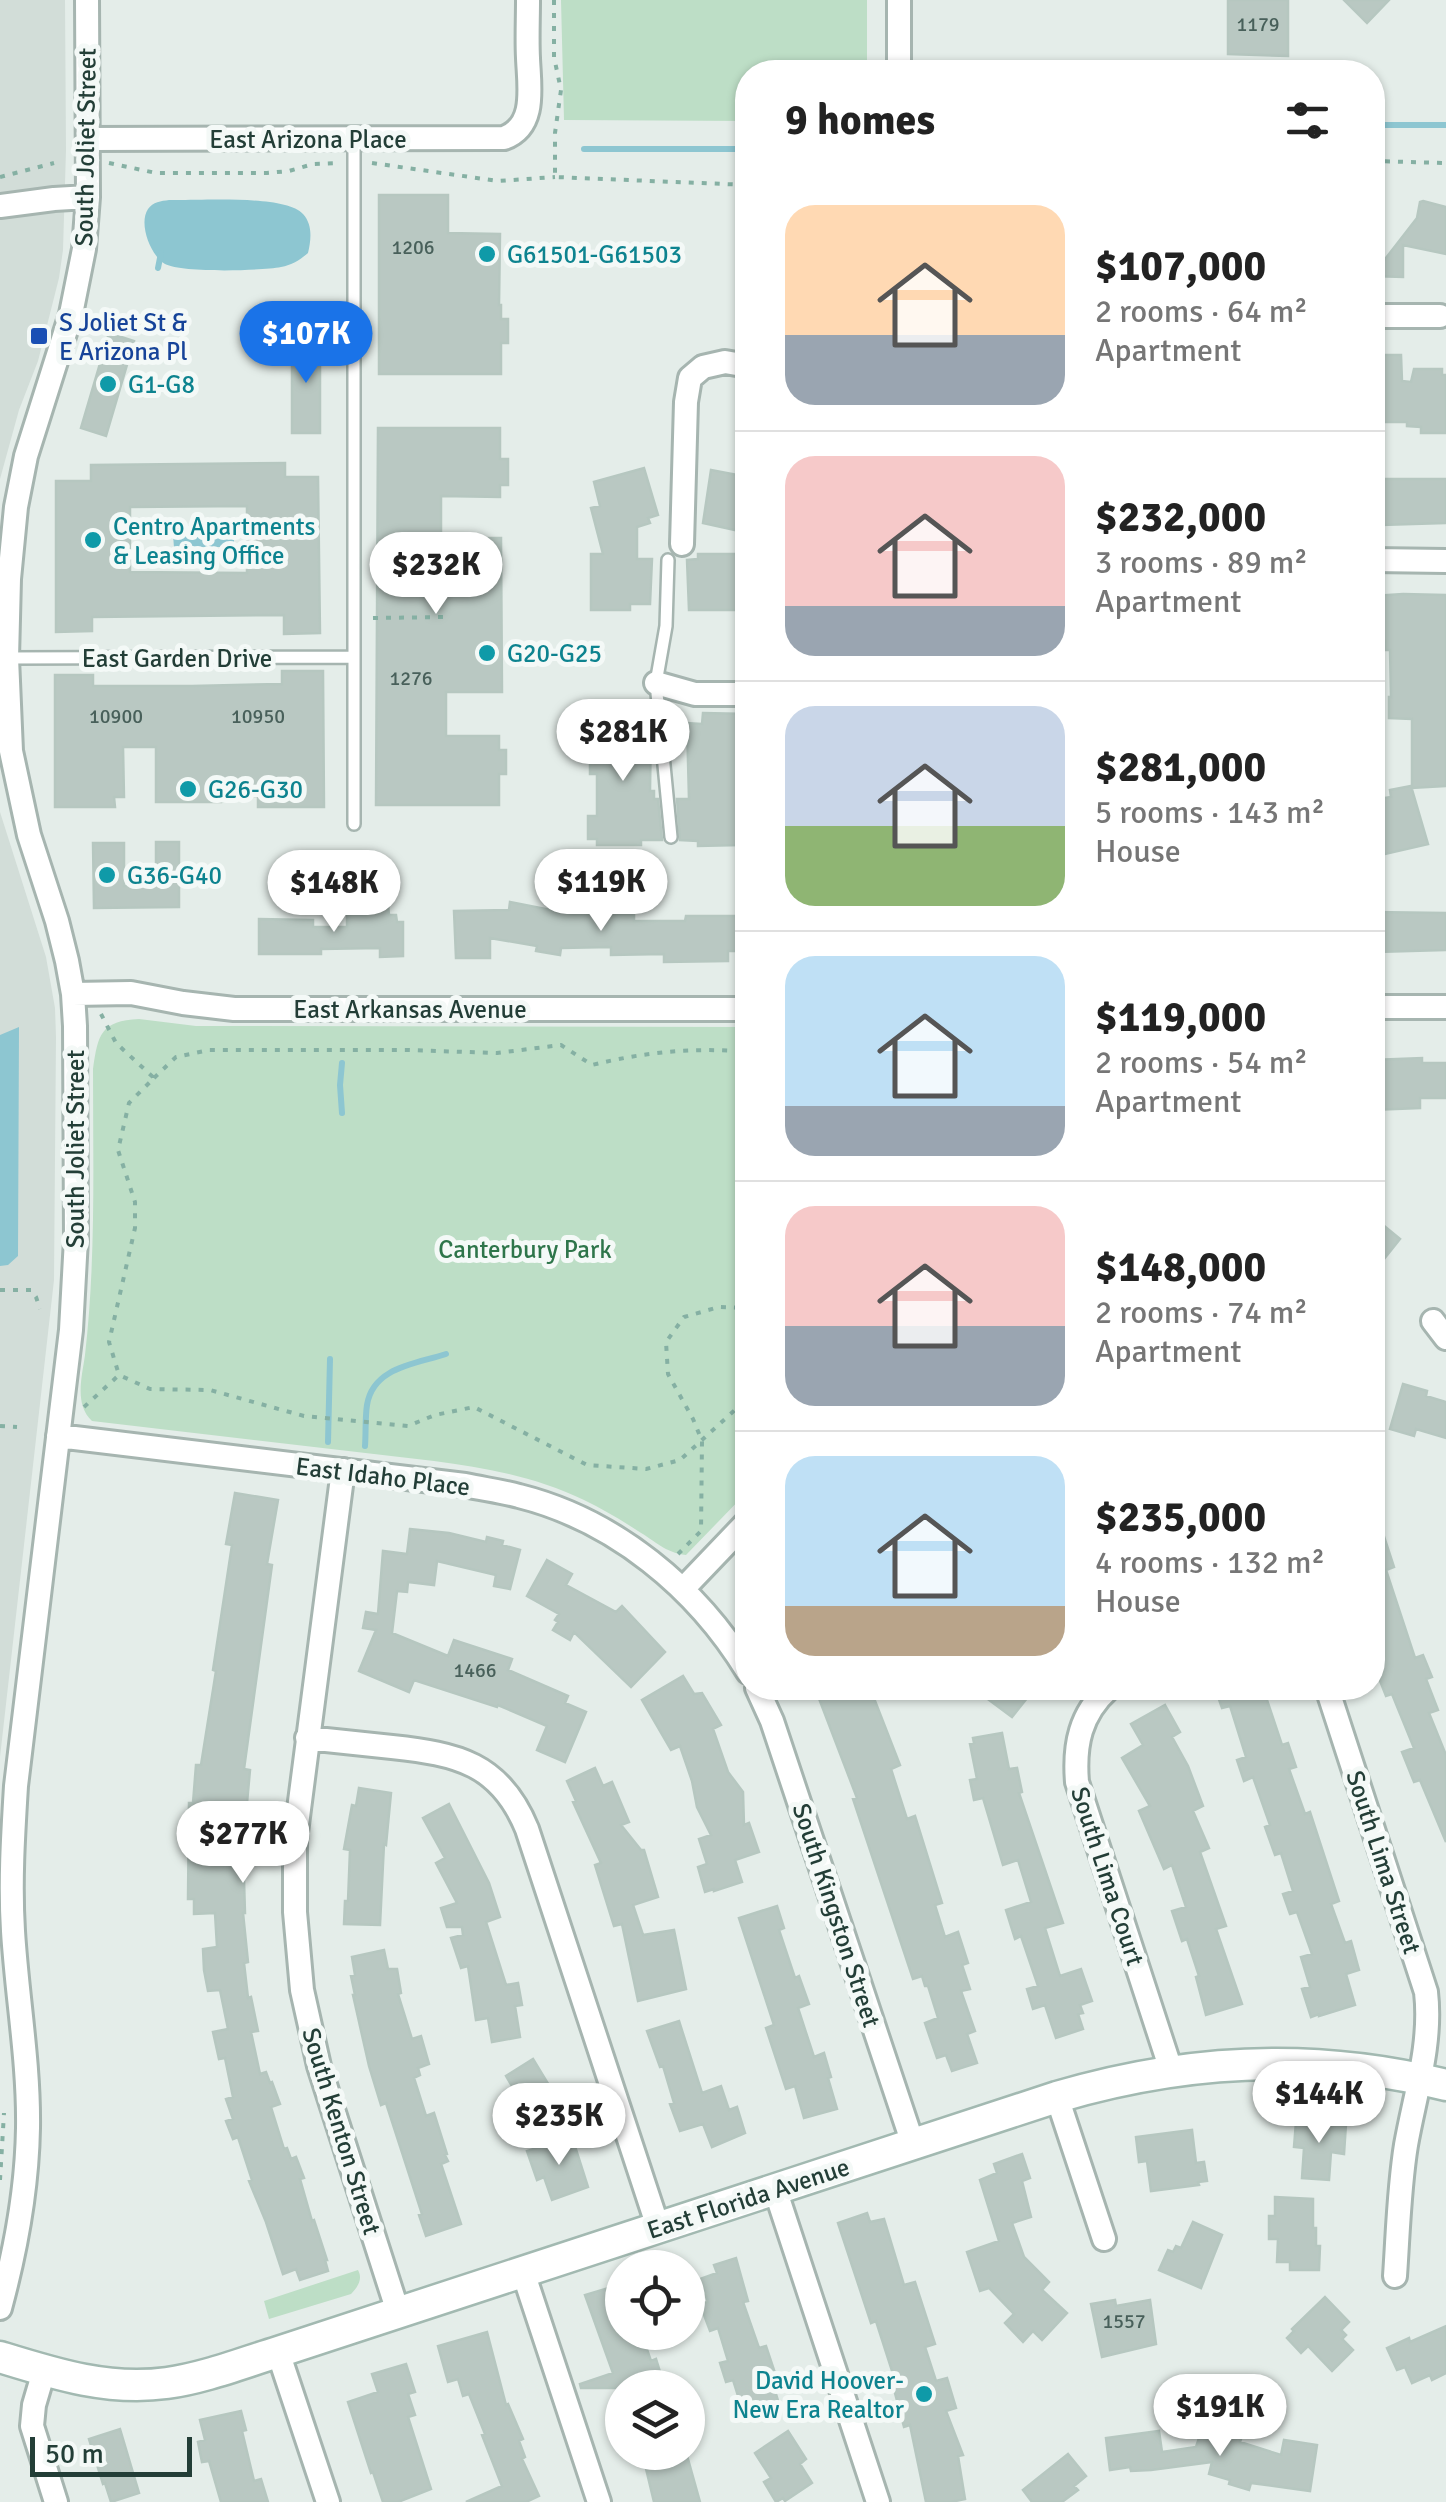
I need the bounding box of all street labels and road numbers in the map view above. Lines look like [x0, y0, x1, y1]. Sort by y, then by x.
street label: South Joliet Street [68, 47, 103, 247]
street label: East Arizona Place [209, 124, 407, 155]
street label: East Garden Drive [82, 643, 272, 674]
street label: East Arkansas Avenue [293, 994, 527, 1025]
street label: South Joliet Street [60, 1049, 91, 1248]
street label: East Idaho Place [294, 1450, 472, 1503]
street label: South Lima Street [1339, 1767, 1428, 1958]
street label: South Lima Court [1064, 1783, 1151, 1970]
street label: South Kingston Street [786, 1799, 887, 2031]
street label: South Kenton Street [295, 2024, 388, 2239]
street label: East Florida Avenue [643, 2151, 853, 2246]

